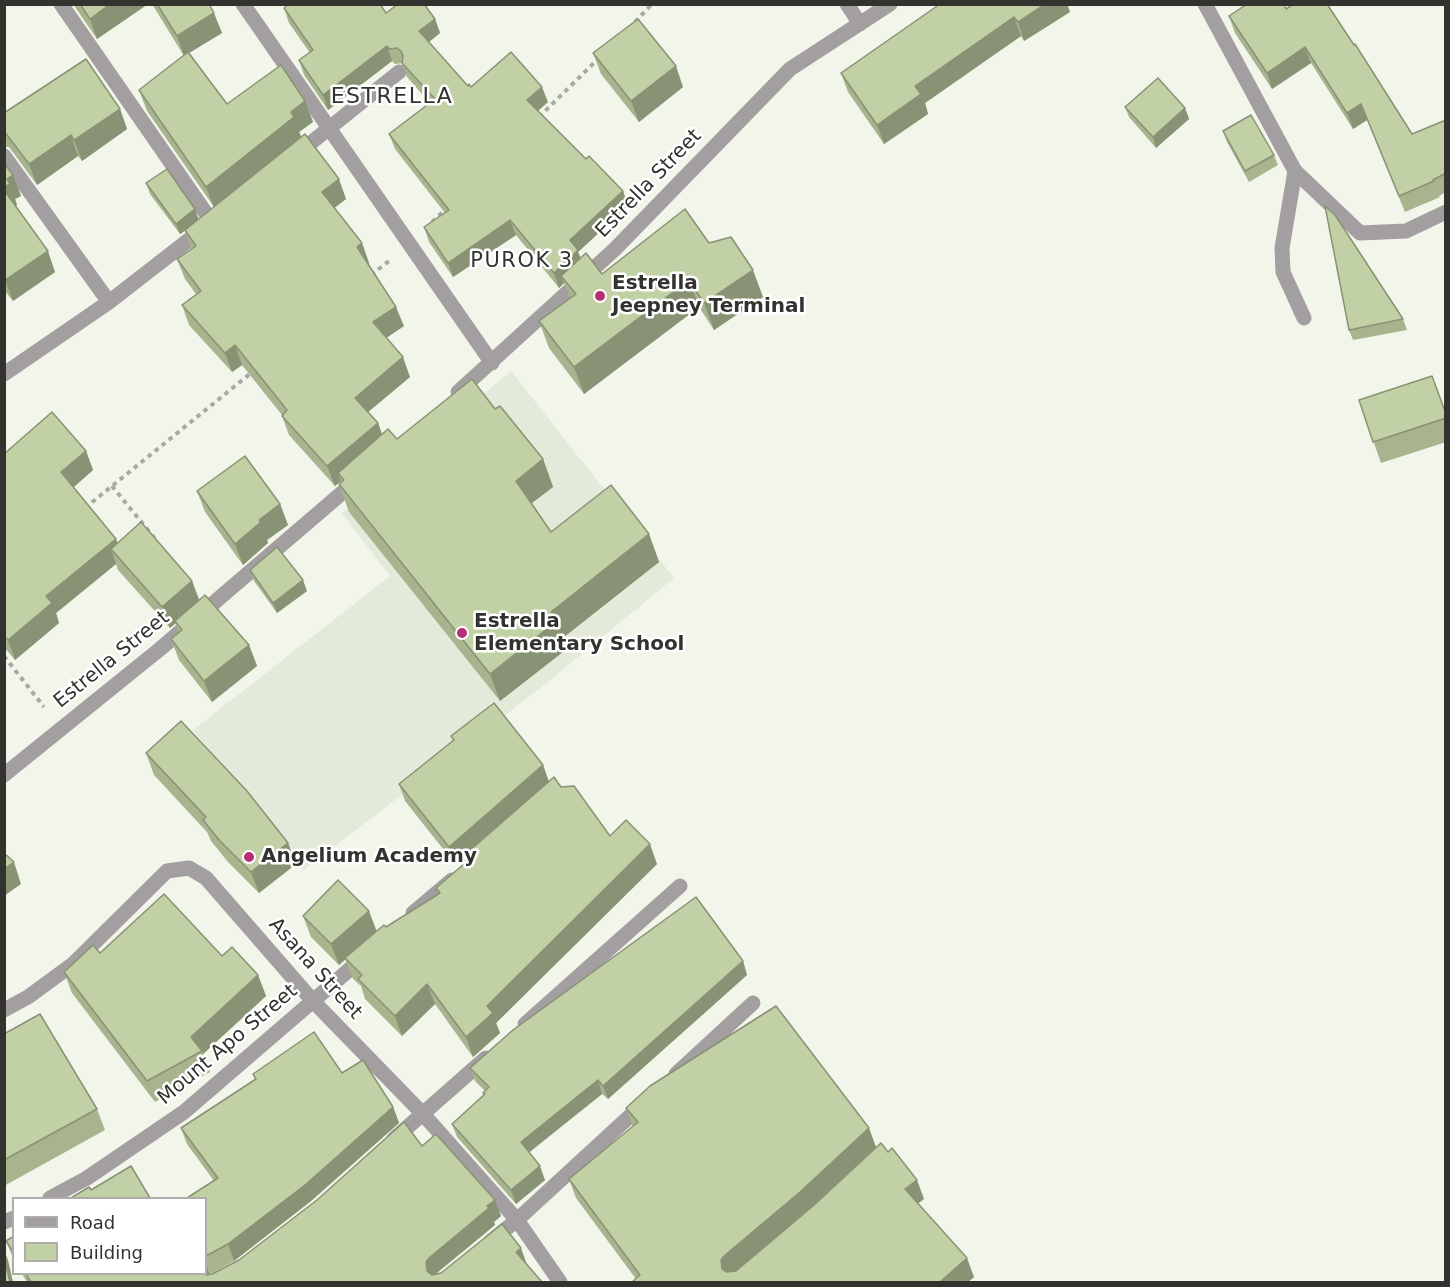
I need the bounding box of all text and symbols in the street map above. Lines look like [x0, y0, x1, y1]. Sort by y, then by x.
district label: ESTRELLA [331, 84, 453, 110]
street label: Estrella Street [591, 125, 707, 243]
district label: PUROK 3 [470, 249, 574, 275]
place label: Estrella Jeepney Terminal [612, 272, 805, 319]
marker: Estrella Jeepney Terminal [593, 289, 607, 303]
street label: Estrella Street [49, 606, 175, 714]
place label: Estrella Elementary School [474, 610, 684, 657]
marker: Estrella Elementary School [455, 626, 469, 640]
place label: Angelium Academy [261, 845, 477, 869]
marker: Angelium Academy [242, 850, 256, 864]
street label: Asana Street [263, 913, 367, 1025]
street label: Mount Apo Street [153, 980, 303, 1110]
legend [12, 1197, 207, 1275]
text: Road [70, 1212, 115, 1233]
text: Building [70, 1242, 143, 1263]

